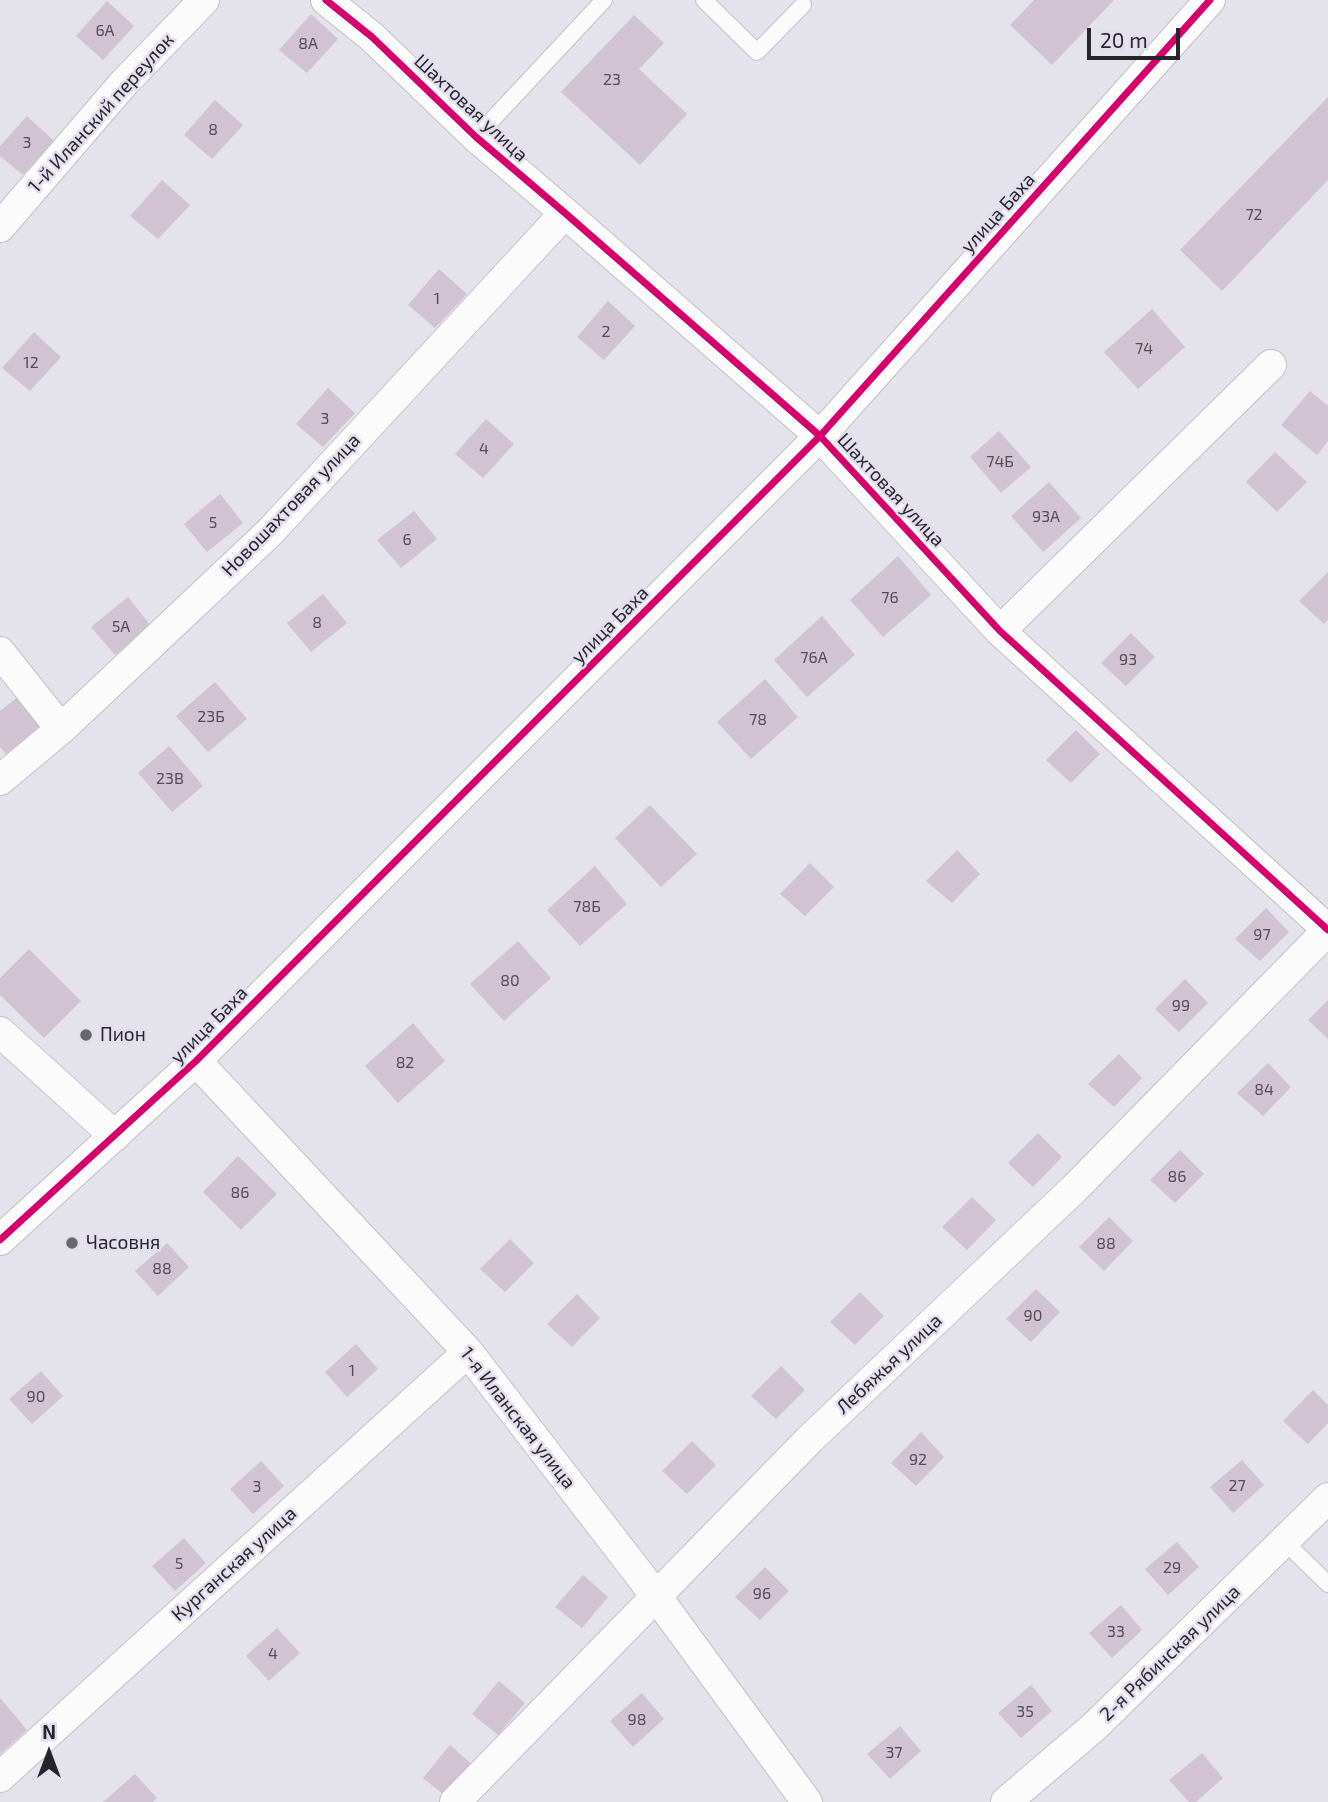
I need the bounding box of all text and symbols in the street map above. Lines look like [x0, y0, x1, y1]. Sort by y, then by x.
scale bar [1090, 14, 1183, 58]
house number: 6А [95, 21, 115, 41]
text: 20 m [1100, 27, 1148, 52]
street label: 1-й Иланский переулок [23, 29, 179, 197]
house number: 8А [298, 34, 318, 54]
street label: Шахтовая улица [410, 50, 532, 166]
house number: 23 [603, 70, 621, 90]
house number: 8 [208, 120, 218, 140]
house number: 3 [23, 133, 31, 153]
street label: улица Баха [956, 168, 1040, 258]
house number: 72 [1245, 205, 1263, 225]
house number: 1 [434, 289, 440, 309]
house number: 2 [602, 322, 610, 342]
house number: 74 [1135, 339, 1153, 359]
house number: 12 [23, 353, 39, 373]
house number: 3 [321, 409, 329, 429]
street label: Новошахтовая улица [217, 429, 365, 581]
street label: Шахтовая улица [833, 429, 949, 551]
house number: 4 [479, 439, 489, 459]
house number: 74Б [986, 452, 1014, 472]
house number: 93А [1032, 507, 1060, 527]
house number: 5 [209, 513, 217, 533]
house number: 6 [402, 530, 412, 550]
street label: улица Баха [567, 582, 653, 668]
house number: 76 [881, 588, 899, 608]
house number: 8 [312, 613, 322, 633]
house number: 5А [112, 617, 130, 637]
house number: 76А [800, 648, 828, 668]
house number: 93 [1119, 650, 1137, 670]
house number: 23Б [197, 707, 225, 727]
house number: 78 [749, 710, 767, 730]
house number: 23В [156, 769, 184, 789]
house number: 78Б [573, 897, 601, 917]
house number: 97 [1253, 925, 1271, 945]
house number: 80 [500, 971, 520, 991]
street label: улица Баха [166, 982, 252, 1068]
house number: 99 [1172, 996, 1190, 1016]
place label: Пион [100, 1024, 146, 1046]
marker: Пион [78, 1027, 94, 1043]
house number: 82 [396, 1053, 414, 1073]
house number: 84 [1254, 1080, 1274, 1100]
house number: 86 [1168, 1167, 1186, 1187]
house number: 86 [231, 1183, 249, 1203]
place label: Часовня [86, 1232, 160, 1254]
house number: 88 [1096, 1234, 1116, 1254]
marker: Часовня [64, 1235, 80, 1251]
house number: 88 [152, 1259, 172, 1279]
house number: 90 [1024, 1306, 1042, 1326]
street label: Лебяжья улица [831, 1309, 947, 1419]
street label: 1-я Иланская улица [456, 1343, 580, 1493]
house number: 1 [349, 1361, 355, 1381]
house number: 90 [27, 1387, 45, 1407]
house number: 92 [909, 1450, 927, 1470]
house number: 27 [1228, 1476, 1246, 1496]
house number: 3 [253, 1477, 261, 1497]
street label: Курганская улица [167, 1502, 301, 1626]
house number: 5 [175, 1554, 183, 1574]
house number: 29 [1163, 1558, 1181, 1578]
street label: 2-я Рябинская улица [1095, 1580, 1245, 1726]
house number: 96 [753, 1584, 771, 1604]
house number: 33 [1107, 1622, 1125, 1642]
house number: 4 [268, 1644, 278, 1664]
house number: 35 [1016, 1702, 1034, 1722]
house number: 98 [628, 1710, 646, 1730]
north arrow [14, 1718, 84, 1788]
text: N [42, 1720, 56, 1743]
house number: 37 [885, 1743, 903, 1763]

